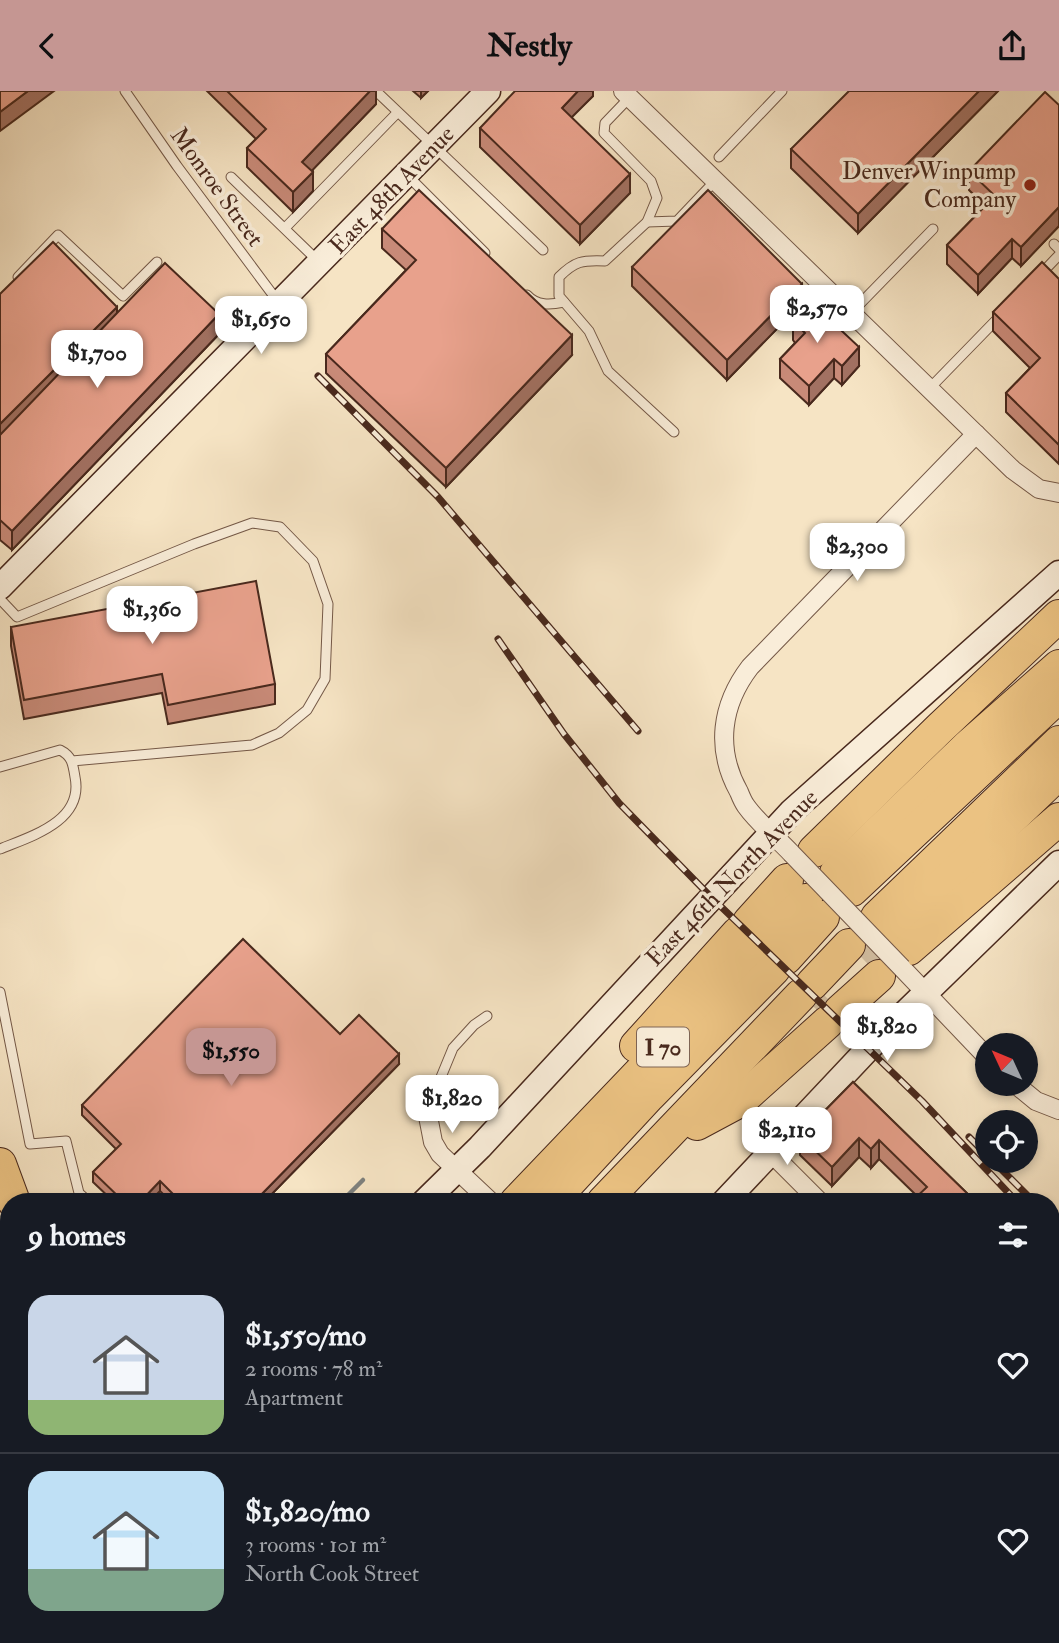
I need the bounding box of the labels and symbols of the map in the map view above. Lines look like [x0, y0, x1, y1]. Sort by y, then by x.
street label: East 48th Avenue [323, 119, 461, 261]
street label: Monroe Street [163, 121, 271, 253]
place label: Denver Winpump Company [842, 156, 1016, 215]
marker: Denver Winpump Company [1022, 177, 1038, 193]
pin: $2,570 [760, 285, 874, 345]
pin: $1,650 [204, 296, 318, 356]
pin: $1,700 [40, 331, 154, 390]
pin: $2,300 [800, 524, 914, 583]
pin: $1,360 [95, 587, 209, 646]
street label: East 46th North Avenue [639, 783, 825, 973]
pin: $1,820 [830, 1003, 944, 1063]
pin: $1,550 [174, 1028, 288, 1088]
road number: I 70 [637, 1028, 689, 1067]
north arrow [975, 1033, 1038, 1095]
pin: $1,820 [395, 1075, 509, 1135]
pin: $2,110 [730, 1107, 844, 1167]

